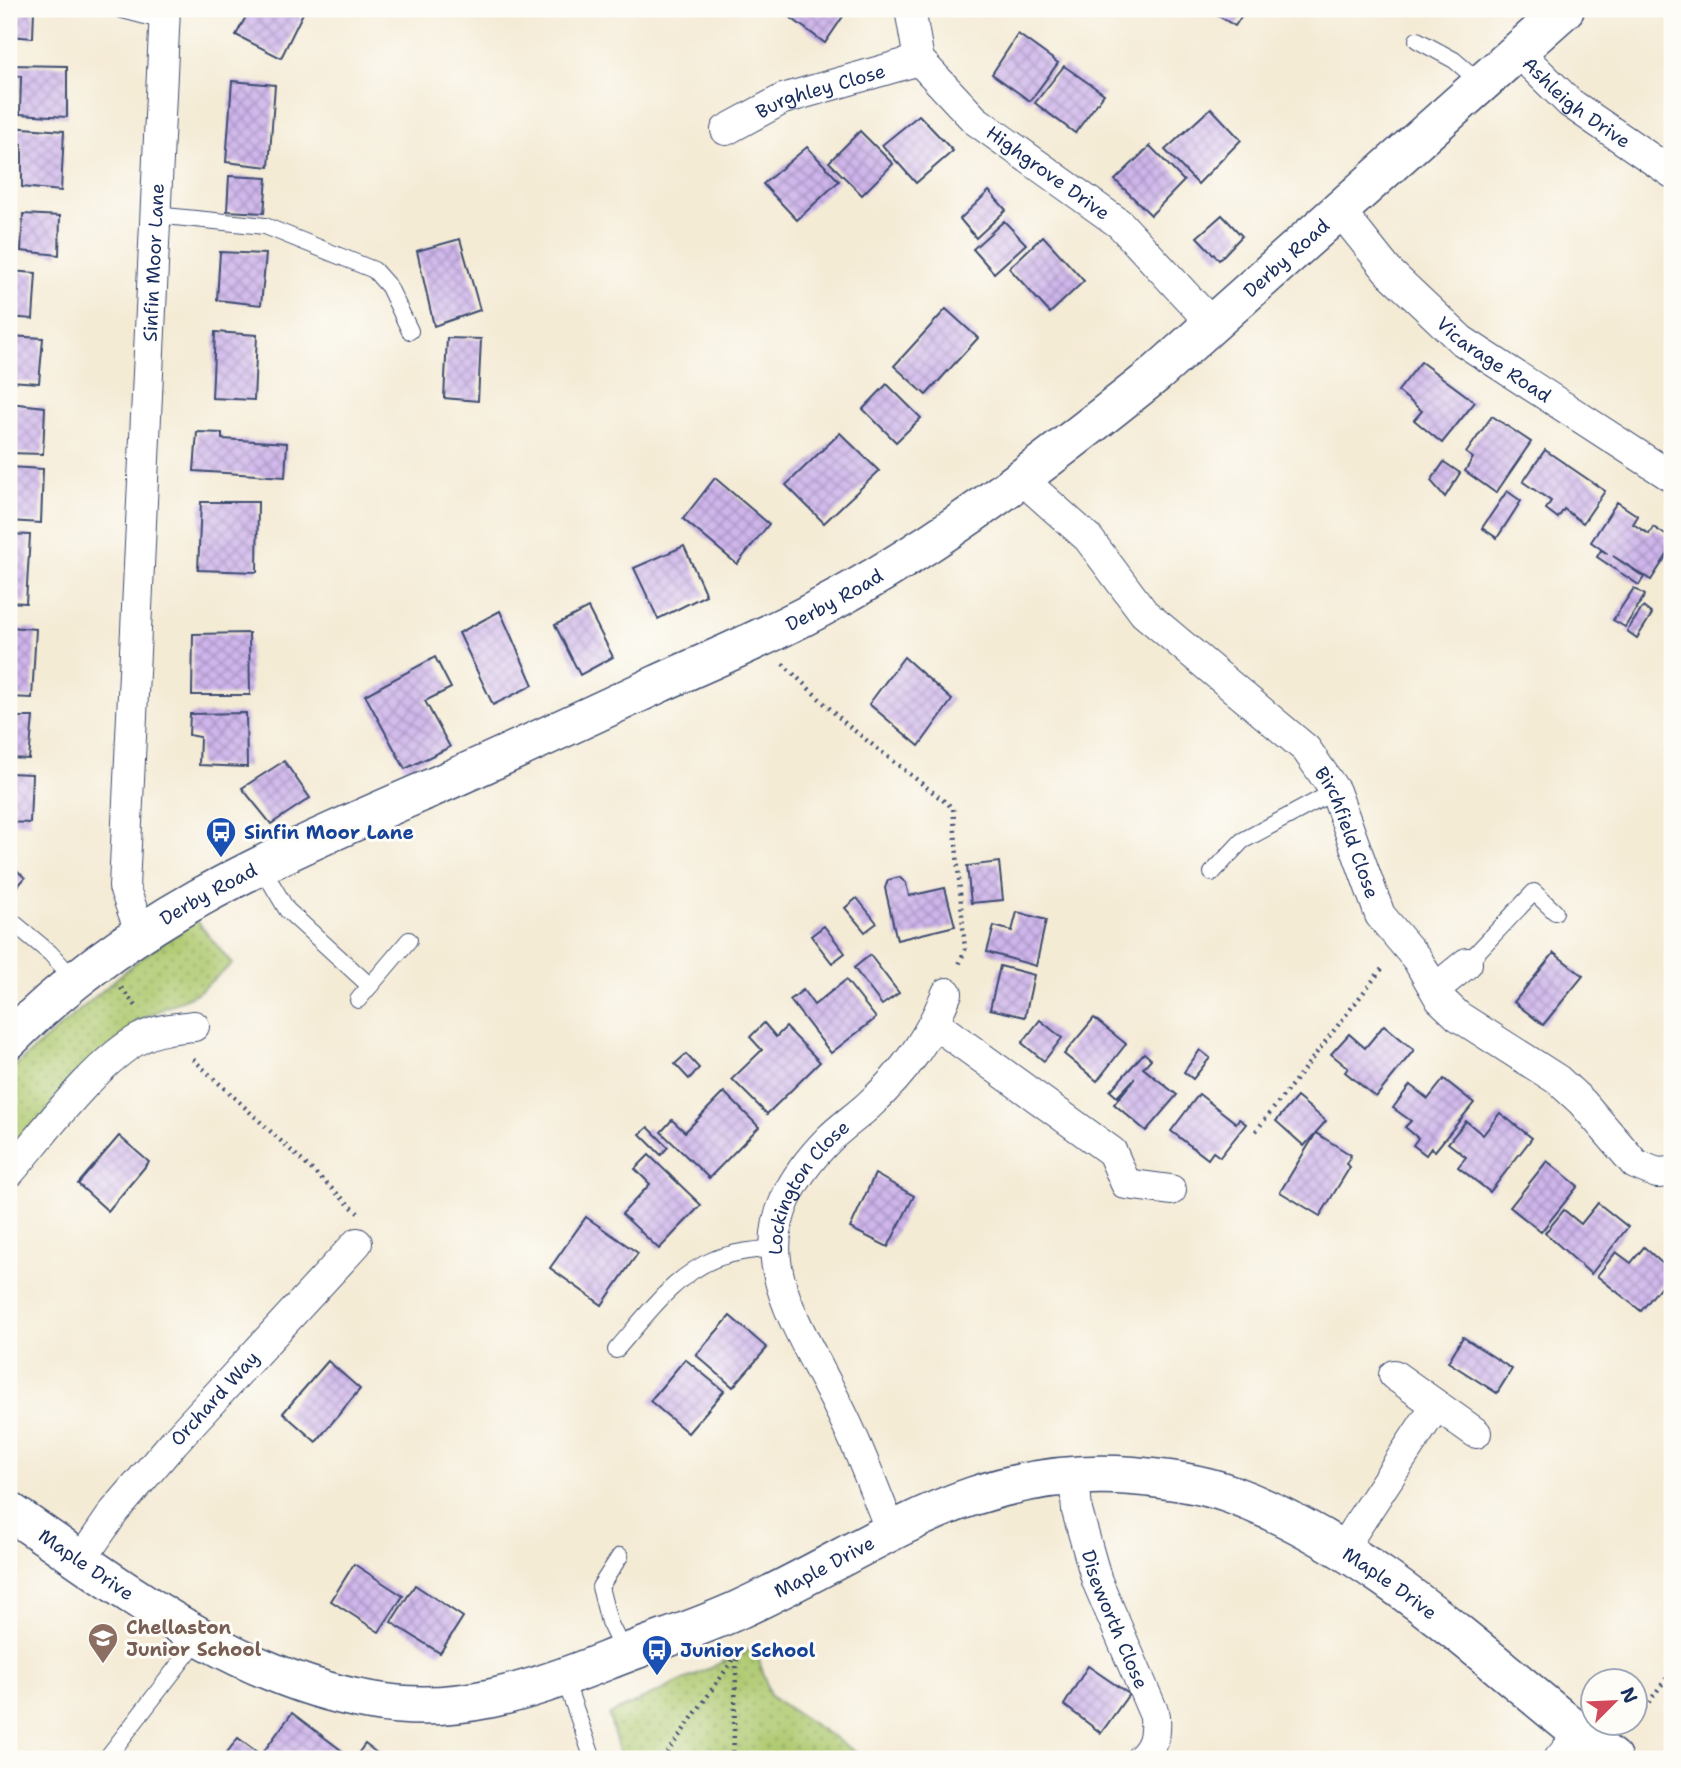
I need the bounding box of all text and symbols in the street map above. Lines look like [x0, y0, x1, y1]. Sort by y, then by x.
street label: Ashleigh Drive [1517, 51, 1636, 153]
street label: Burghley Close [751, 58, 888, 124]
street label: Highgrove Drive [981, 120, 1115, 225]
street label: Sinfin Moor Lane [137, 183, 169, 342]
street label: Derby Road [1238, 213, 1334, 303]
street label: Vicarage Road [1431, 311, 1556, 408]
street label: Derby Road [781, 563, 887, 636]
street label: Birchfield Close [1309, 761, 1385, 902]
bus stop icon: Sinfin Moor Lane [204, 815, 238, 859]
place label: Sinfin Moor Lane [244, 820, 414, 845]
street label: Derby Road [155, 857, 261, 931]
street label: Lockington Close [763, 1114, 854, 1255]
street label: Orchard Way [164, 1345, 264, 1451]
street label: Maple Drive [34, 1523, 139, 1606]
street label: Maple Drive [770, 1530, 879, 1603]
street label: Maple Drive [1338, 1541, 1442, 1625]
street label: Diseworth Close [1076, 1547, 1154, 1693]
place label: Chellaston Junior School [126, 1615, 262, 1662]
school or university icon: Chellaston Junior School [86, 1621, 120, 1665]
bus stop icon: Junior School [640, 1633, 674, 1677]
place label: Junior School [680, 1638, 816, 1663]
north arrow [1580, 1666, 1650, 1736]
text: N [1615, 1683, 1644, 1707]

